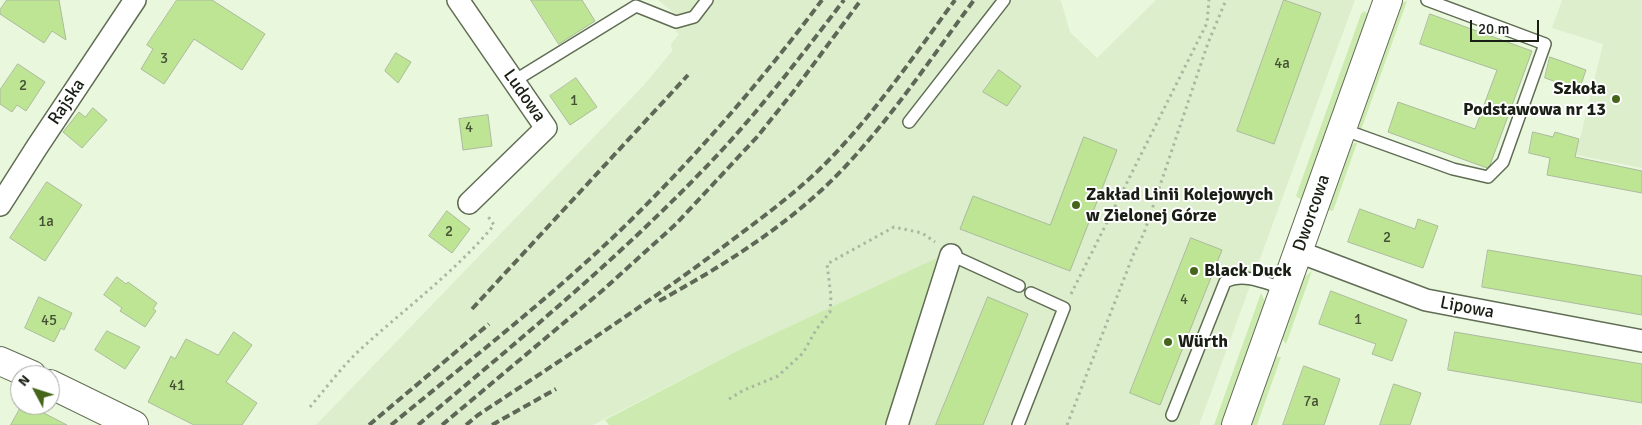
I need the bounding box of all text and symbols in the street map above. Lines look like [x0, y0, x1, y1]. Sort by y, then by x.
scale bar [1472, 10, 1541, 42]
text: 20 m [1478, 20, 1509, 38]
house number: 3 [160, 50, 168, 68]
house number: 4a [1274, 55, 1290, 73]
street label: Ludowa [498, 65, 550, 127]
street label: Rajska [44, 75, 90, 129]
house number: 2 [19, 77, 27, 95]
place label: Szkoła Podstawowa nr 13 [1463, 78, 1606, 120]
house number: 1 [570, 92, 578, 110]
marker: Szkoła Podstawowa nr 13 [1610, 93, 1622, 105]
house number: 4 [465, 119, 473, 137]
street label: Dworcowa [1289, 172, 1335, 254]
place label: Zakład Linii Kolejowych w Zielonej Górze [1086, 184, 1273, 226]
marker: Zakład Linii Kolejowych w Zielonej Górze [1070, 199, 1082, 211]
house number: 1a [38, 213, 54, 231]
house number: 2 [445, 223, 453, 241]
house number: 2 [1383, 229, 1391, 247]
place label: Black Duck [1204, 260, 1292, 282]
marker: Black Duck [1188, 265, 1200, 277]
house number: 4 [1180, 291, 1188, 309]
street label: Lipowa [1438, 292, 1496, 324]
house number: 1 [1354, 311, 1362, 329]
house number: 45 [41, 312, 57, 330]
place label: Würth [1178, 331, 1228, 353]
marker: Würth [1162, 336, 1174, 348]
north arrow [10, 365, 60, 415]
text: N [14, 371, 34, 390]
house number: 41 [169, 377, 185, 395]
house number: 7a [1303, 393, 1319, 411]

